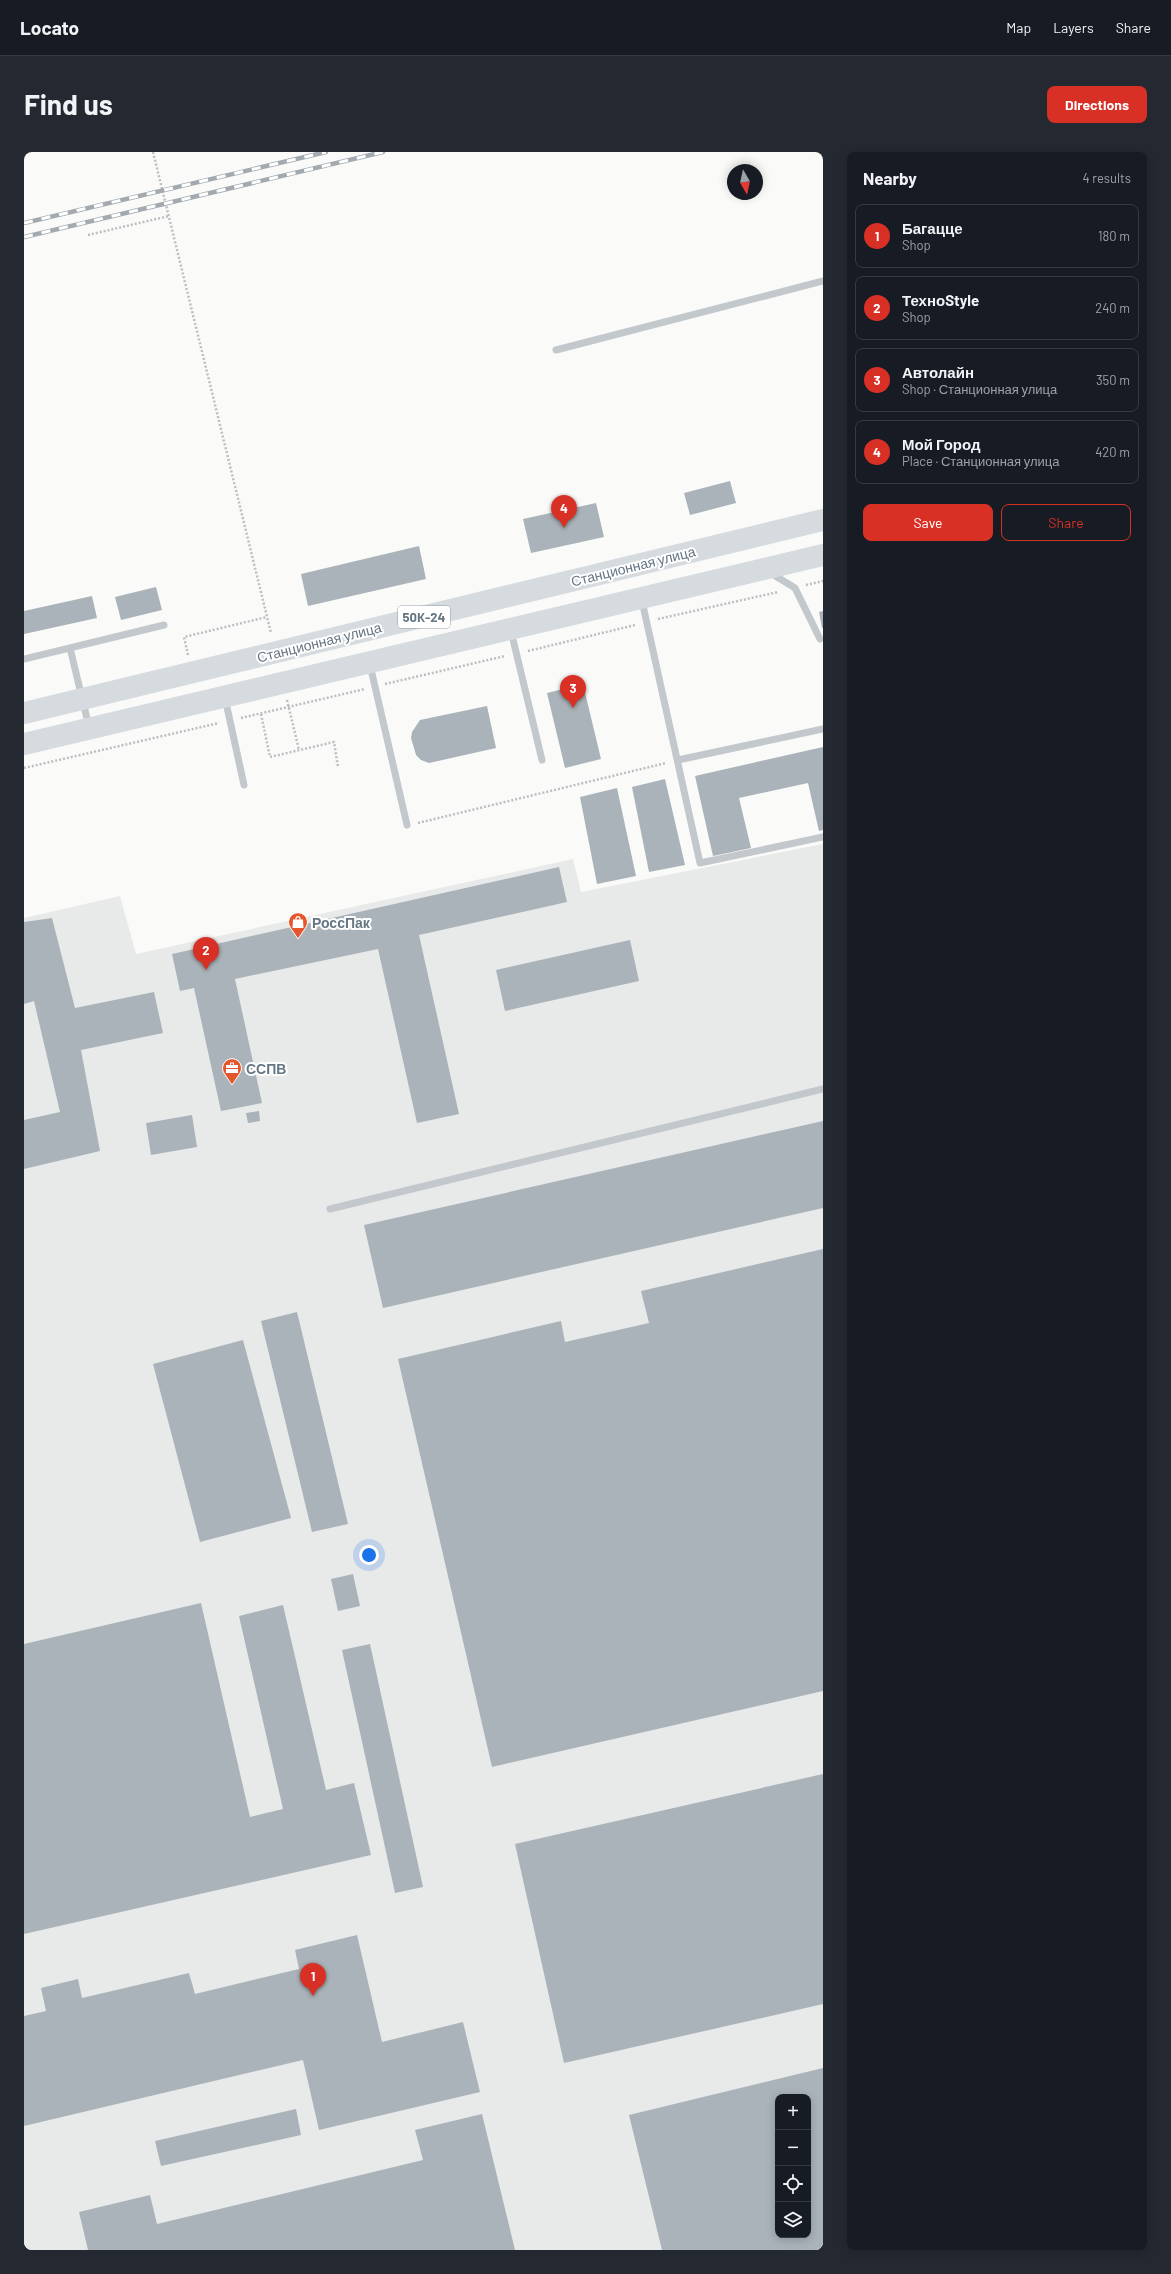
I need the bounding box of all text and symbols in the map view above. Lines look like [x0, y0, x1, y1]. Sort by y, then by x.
text: Locato [20, 16, 79, 39]
text: Map [1006, 19, 1031, 36]
text: Layers [1053, 19, 1094, 36]
text: Share [1116, 19, 1151, 36]
button: Directions [1047, 86, 1147, 123]
text: Find us [24, 87, 113, 121]
north arrow [727, 164, 763, 200]
text: Nearby [863, 168, 917, 188]
text: 4 results [1083, 170, 1131, 186]
text: Багацце [902, 219, 963, 237]
text: 1 [875, 228, 879, 244]
text: 180 m [1098, 228, 1130, 244]
text: Shop [902, 237, 931, 253]
text: ТехноStyle [902, 291, 979, 309]
text: 2 [873, 300, 881, 316]
text: 240 m [1095, 300, 1130, 316]
text: Shop [902, 309, 931, 325]
text: Автолайн [902, 363, 974, 381]
text: 3 [873, 372, 881, 388]
text: 350 m [1096, 372, 1130, 388]
text: Shop · Станционная улица [902, 381, 1057, 397]
text: Мой Город [902, 435, 980, 453]
text: 4 [873, 444, 881, 460]
text: 420 m [1095, 444, 1130, 460]
text: Place · Станционная улица [902, 453, 1059, 469]
pin: 4 [551, 495, 577, 528]
button: Save [863, 504, 993, 541]
button: Share [1001, 504, 1131, 541]
street label: Станционная улица [569, 542, 697, 590]
road number: 50К-24 [398, 606, 450, 628]
street label: Станционная улица [255, 618, 383, 666]
pin: 3 [560, 675, 586, 708]
shop icon: РоссПак [287, 911, 309, 939]
place label: РоссПак [312, 914, 371, 931]
pin: 2 [193, 937, 219, 970]
office icon: ССПВ [221, 1057, 243, 1085]
place label: ССПВ [246, 1060, 286, 1077]
your location [359, 1545, 379, 1565]
pin: 1 [300, 1963, 326, 1996]
map controls [775, 2094, 811, 2238]
button: + [775, 2094, 811, 2130]
button: − [775, 2130, 811, 2166]
button: locate [775, 2166, 811, 2202]
button: layers [775, 2202, 811, 2238]

